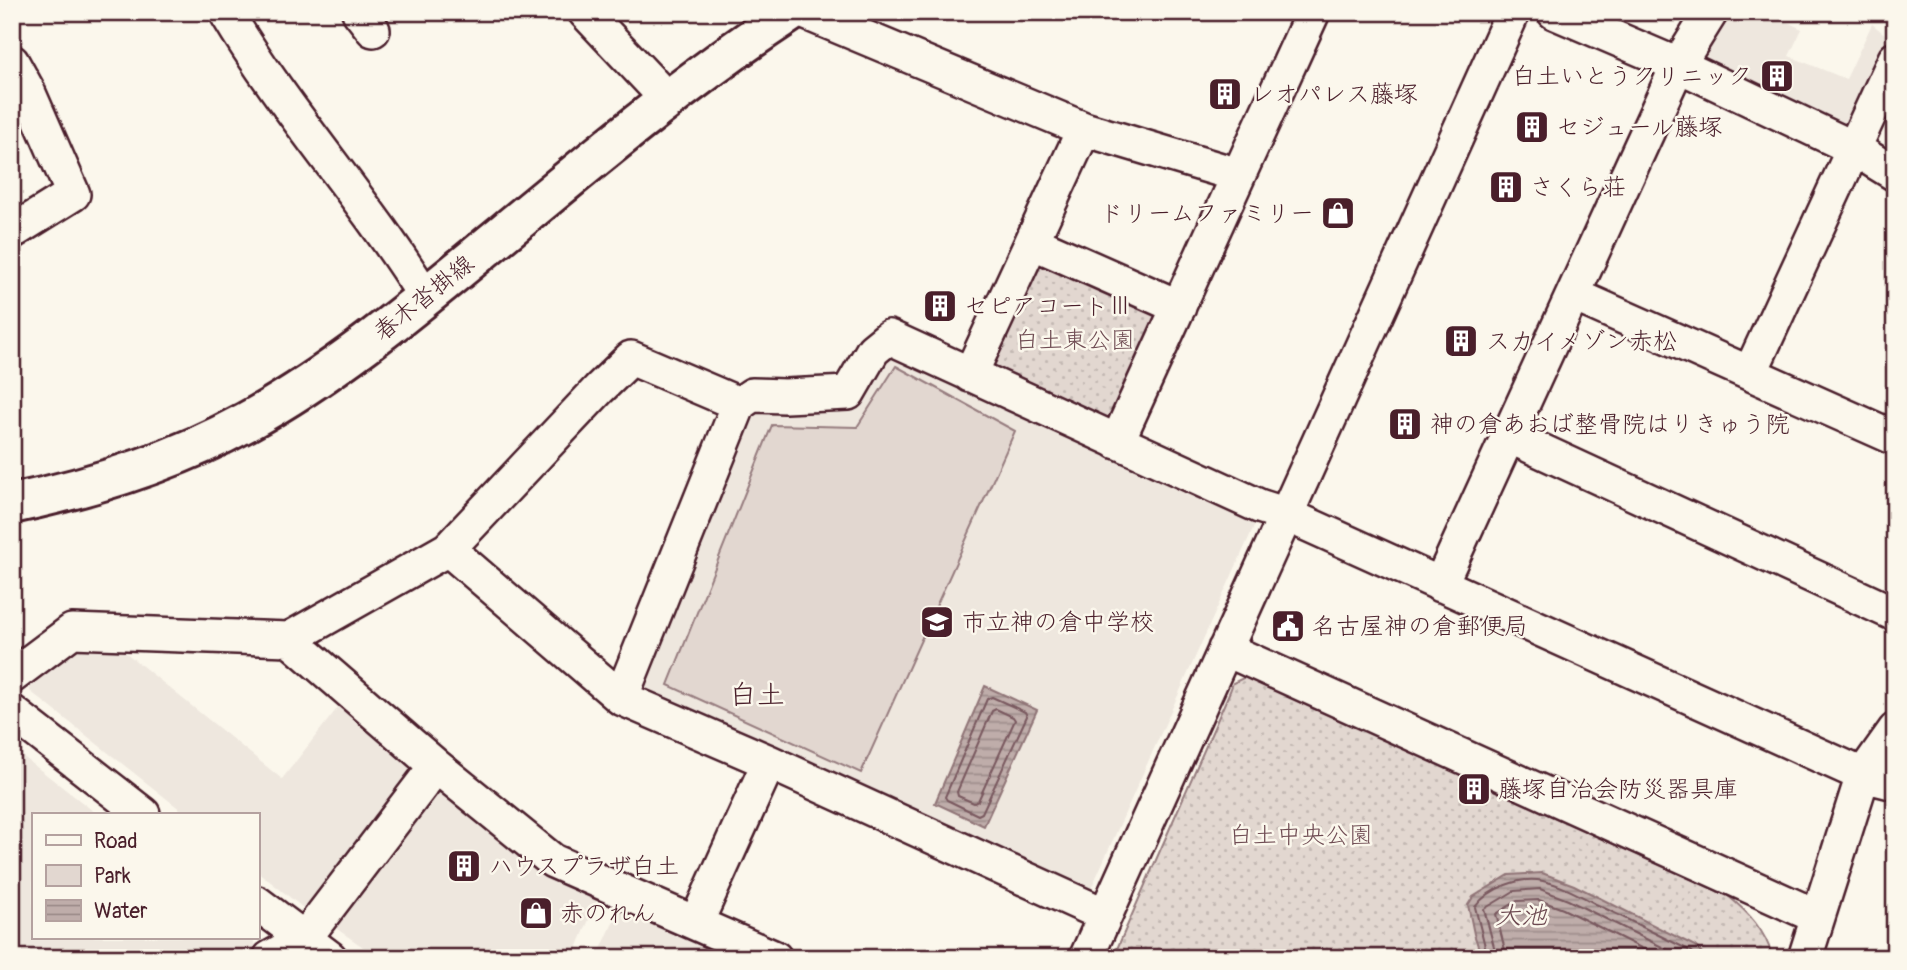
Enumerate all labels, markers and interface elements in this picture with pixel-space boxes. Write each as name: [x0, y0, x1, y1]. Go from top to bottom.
building icon: 白土いとうクリニック: [1758, 57, 1796, 95]
place label: 白土いとうクリニック: [1512, 62, 1752, 91]
building icon: レオパレス藤塚: [1206, 75, 1244, 113]
place label: レオパレス藤塚: [1250, 80, 1418, 109]
building icon: セジュール藤塚: [1513, 108, 1551, 146]
place label: セジュール藤塚: [1556, 113, 1723, 142]
building icon: さくら荘: [1487, 168, 1525, 206]
place label: さくら荘: [1530, 173, 1626, 202]
shop icon: ドリームファミリー: [1319, 194, 1357, 232]
place label: ドリームファミリー: [1099, 199, 1314, 228]
street label: 春木沓掛線: [368, 249, 480, 347]
building icon: セピアコートⅢ: [921, 287, 959, 325]
place label: セピアコートⅢ: [964, 292, 1132, 321]
building icon: スカイメゾン赤松: [1442, 322, 1480, 360]
park label: 白土東公園: [1015, 326, 1135, 355]
place label: スカイメゾン赤松: [1486, 327, 1677, 356]
building icon: 神の倉あおば整骨院はりきゅう院: [1386, 405, 1424, 443]
place label: 神の倉あおば整骨院はりきゅう院: [1430, 410, 1790, 439]
school or university icon: 市立神の倉中学校: [918, 603, 956, 641]
public building icon: 名古屋神の倉郵便局: [1269, 607, 1307, 645]
place label: 市立神の倉中学校: [962, 608, 1154, 637]
place label: 名古屋神の倉郵便局: [1312, 612, 1528, 641]
district label: 白土: [729, 678, 785, 713]
building icon: 藤塚自治会防災器具庫: [1455, 770, 1493, 808]
place label: 藤塚自治会防災器具庫: [1498, 775, 1738, 804]
legend: [32, 813, 259, 939]
park label: 白土中央公園: [1229, 821, 1373, 850]
text: Road: [94, 828, 138, 855]
building icon: ハウスプラザ白土: [445, 847, 483, 885]
place label: ハウスプラザ白土: [489, 852, 680, 881]
text: Park: [94, 863, 131, 890]
shop icon: 赤のれん: [517, 894, 555, 932]
text: Water: [94, 898, 148, 925]
place label: 赤のれん: [560, 899, 656, 928]
water label: 大池: [1495, 900, 1548, 932]

